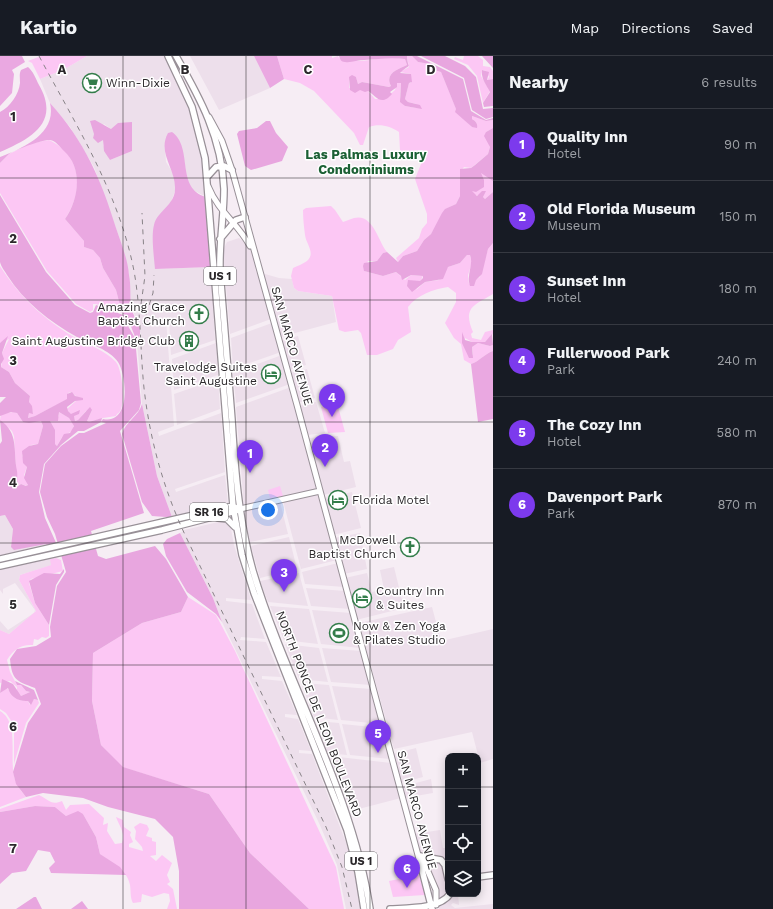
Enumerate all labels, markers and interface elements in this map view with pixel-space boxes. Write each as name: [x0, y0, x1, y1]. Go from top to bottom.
text: Kartio: [20, 16, 77, 39]
text: Map: [571, 20, 599, 36]
text: Directions: [621, 20, 690, 36]
text: Saved: [712, 20, 753, 36]
text: A: [58, 62, 67, 77]
text: B: [181, 62, 190, 77]
text: C: [304, 62, 313, 77]
text: D: [426, 62, 436, 77]
supermarket icon: Winn-Dixie: [81, 72, 103, 94]
text: Nearby: [509, 72, 568, 92]
text: 6 results: [701, 75, 757, 90]
place label: Winn-Dixie: [106, 76, 170, 90]
text: 1: [10, 109, 16, 124]
text: Quality Inn: [547, 128, 628, 146]
text: 1: [519, 137, 525, 152]
text: 90 m: [724, 137, 757, 152]
text: Hotel: [547, 146, 581, 161]
district label: Las Palmas Luxury Condominiums: [305, 147, 427, 177]
text: Old Florida Museum: [547, 200, 696, 218]
text: 2: [518, 209, 526, 224]
text: 150 m: [719, 209, 757, 224]
text: Museum: [547, 218, 601, 233]
text: 2: [9, 231, 17, 246]
road number: US 1: [204, 267, 236, 285]
text: Sunset Inn: [547, 272, 626, 290]
text: 3: [518, 281, 526, 296]
text: 180 m: [719, 281, 757, 296]
street label: SAN MARCO AVENUE: [268, 285, 316, 407]
text: Hotel: [547, 290, 581, 305]
place label: Amazing Grace Baptist Church: [97, 300, 185, 328]
church icon: Amazing Grace Baptist Church: [188, 303, 210, 325]
building icon: Saint Augustine Bridge Club: [178, 330, 200, 352]
place label: Saint Augustine Bridge Club: [12, 334, 175, 348]
text: Fullerwood Park: [547, 344, 670, 362]
text: 3: [9, 353, 17, 368]
text: 4: [518, 353, 526, 368]
text: 240 m: [717, 353, 757, 368]
place label: Travelodge Suites Saint Augustine: [154, 360, 257, 388]
text: Park: [547, 362, 575, 377]
hotel icon: Travelodge Suites Saint Augustine: [260, 363, 282, 385]
pin: 4: [319, 384, 345, 417]
text: The Cozy Inn: [547, 416, 642, 434]
text: 5: [518, 425, 526, 440]
text: 580 m: [717, 425, 757, 440]
pin: 2: [312, 434, 338, 467]
text: Hotel: [547, 434, 581, 449]
pin: 1: [237, 440, 263, 473]
text: 4: [9, 475, 18, 490]
text: Davenport Park: [547, 488, 662, 506]
hotel icon: Florida Motel: [327, 489, 349, 511]
place label: Florida Motel: [352, 493, 430, 507]
text: 6: [518, 497, 526, 512]
text: 870 m: [718, 497, 757, 512]
your location: [258, 500, 278, 520]
road number: SR 16: [190, 503, 228, 521]
text: Park: [547, 506, 575, 521]
place label: McDowell Baptist Church: [308, 533, 396, 561]
church icon: McDowell Baptist Church: [399, 536, 421, 558]
pin: 3: [271, 559, 297, 592]
place label: Country Inn & Suites: [376, 584, 444, 612]
hotel icon: Country Inn & Suites: [351, 587, 373, 609]
text: 5: [9, 597, 17, 612]
street label: NORTH PONCE DE LEON BOULEVARD: [273, 609, 365, 819]
place label: Now & Zen Yoga & Pilates Studio: [353, 619, 446, 647]
sports icon: Now & Zen Yoga & Pilates Studio: [328, 622, 350, 644]
text: 6: [9, 719, 17, 734]
pin: 5: [365, 720, 391, 753]
street label: SAN MARCO AVENUE: [394, 749, 440, 871]
map controls: [445, 753, 481, 897]
button: +: [445, 753, 481, 789]
button: −: [445, 789, 481, 825]
button: locate: [445, 825, 481, 861]
text: 7: [9, 841, 17, 856]
road number: US 1: [345, 852, 377, 870]
pin: 6: [394, 855, 420, 888]
button: layers: [445, 861, 481, 897]

